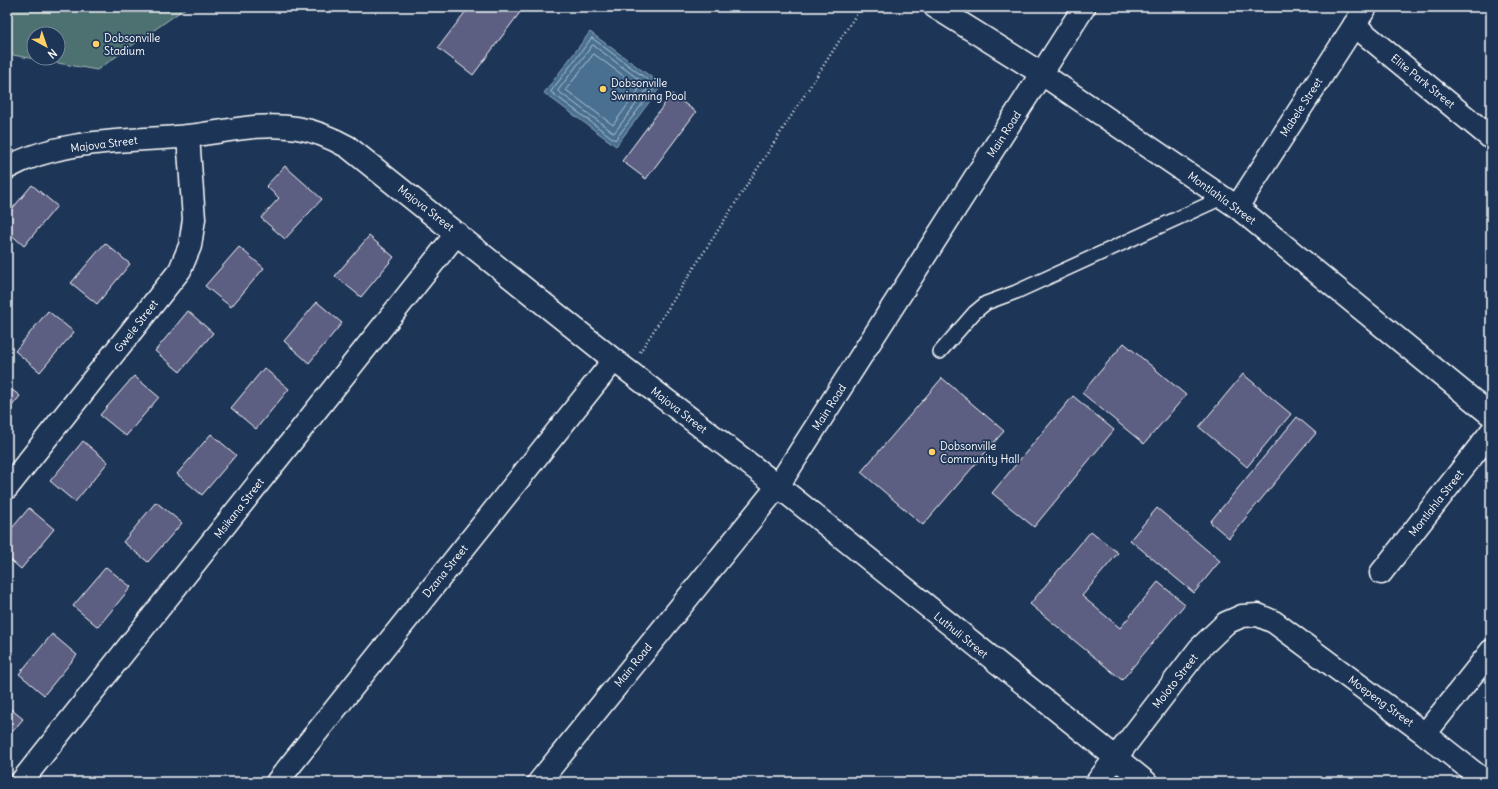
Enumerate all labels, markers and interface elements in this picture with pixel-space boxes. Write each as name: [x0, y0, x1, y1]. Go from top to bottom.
north arrow: [26, 26, 66, 66]
place label: Dobsonville Stadium: [104, 31, 160, 58]
marker: Dobsonville Stadium: [91, 39, 101, 49]
text: N: [45, 46, 60, 61]
street label: Elite Park Street: [1388, 51, 1458, 111]
street label: Mabele Street: [1277, 75, 1325, 139]
place label: Dobsonville Swimming Pool: [611, 76, 686, 103]
marker: Dobsonville Swimming Pool: [598, 84, 608, 94]
street label: Main Road: [984, 108, 1024, 160]
street label: Majova Street: [70, 133, 139, 155]
street label: Montlahla Street: [1185, 169, 1259, 228]
street label: Majova Street: [395, 182, 457, 234]
street label: Gwele Street: [111, 297, 161, 355]
street label: Main Road: [809, 381, 849, 433]
street label: Majova Street: [648, 384, 710, 436]
place label: Dobsonville Community Hall: [940, 439, 1020, 466]
marker: Dobsonville Community Hall: [927, 447, 937, 457]
street label: Montlahla Street: [1406, 467, 1467, 539]
street label: Msikana Street: [211, 475, 267, 541]
street label: Dzana Street: [419, 542, 471, 600]
street label: Luthuli Street: [931, 609, 991, 661]
street label: Main Road: [611, 640, 655, 690]
street label: Moloto Street: [1149, 651, 1201, 711]
street label: Moepeng Street: [1345, 673, 1417, 730]

